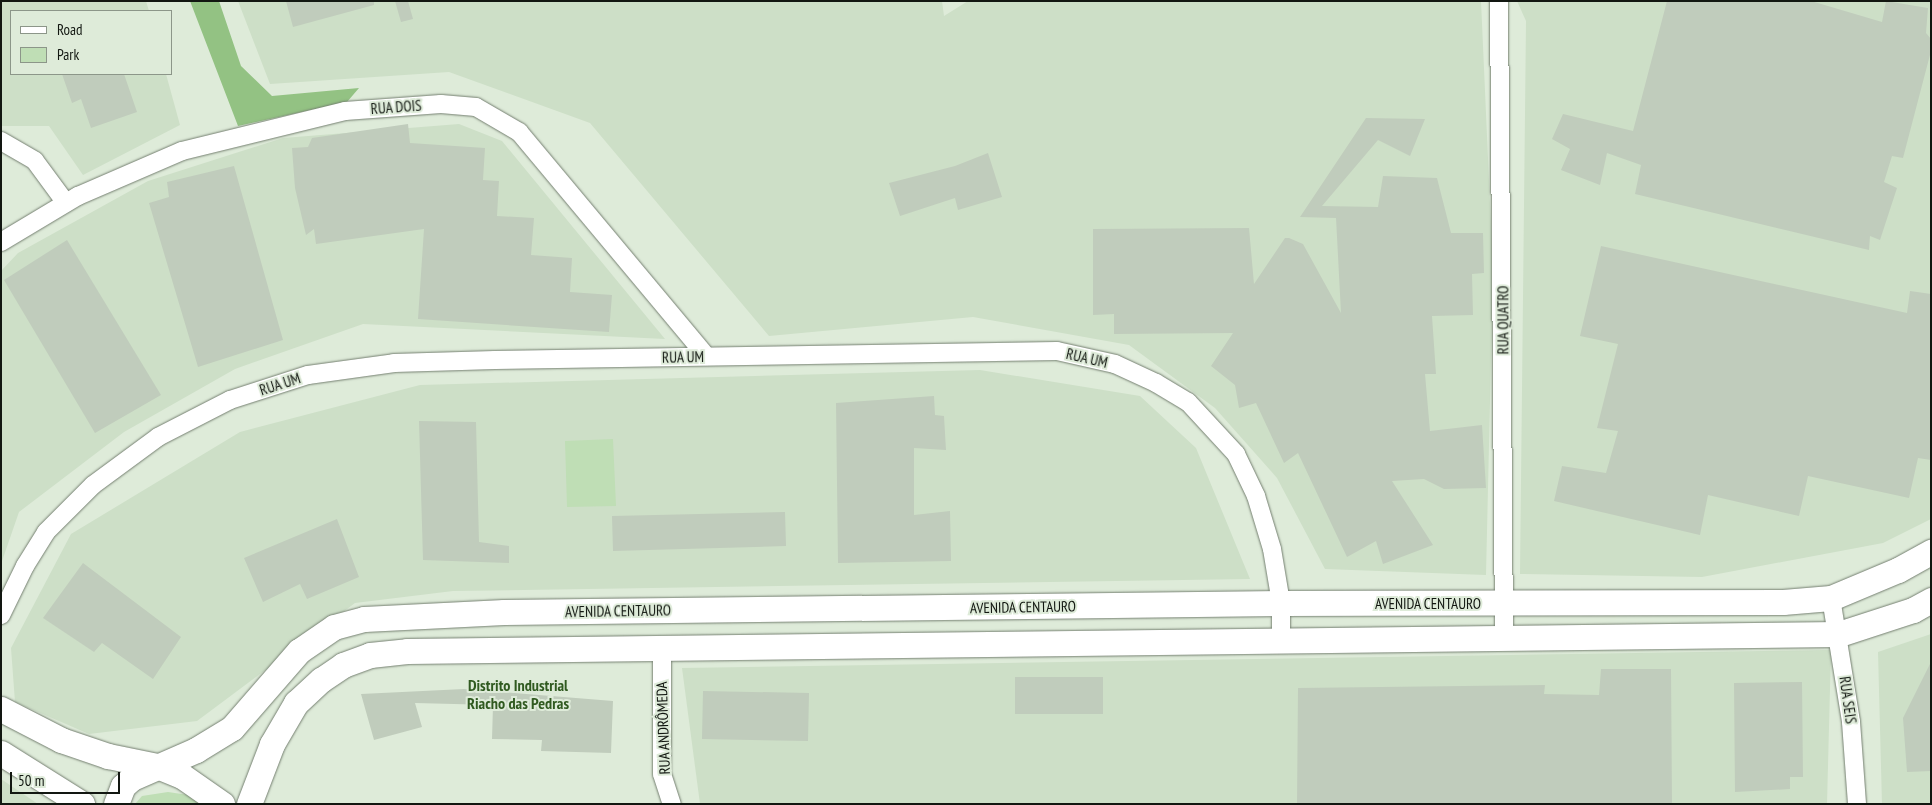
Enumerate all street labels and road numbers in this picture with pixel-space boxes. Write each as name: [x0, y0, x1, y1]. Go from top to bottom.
street label: RUA DOIS: [370, 96, 422, 118]
street label: RUA QUATRO: [1494, 285, 1512, 355]
street label: RUA UM: [1064, 344, 1110, 372]
street label: RUA UM: [662, 348, 704, 366]
street label: RUA UM: [257, 369, 303, 399]
street label: AVENIDA CENTAURO: [1375, 595, 1481, 613]
street label: AVENIDA CENTAURO: [970, 597, 1076, 617]
street label: AVENIDA CENTAURO: [565, 601, 671, 621]
street label: RUA SEIS: [1836, 675, 1860, 725]
street label: RUA ANDRÔMEDA: [652, 681, 674, 775]

